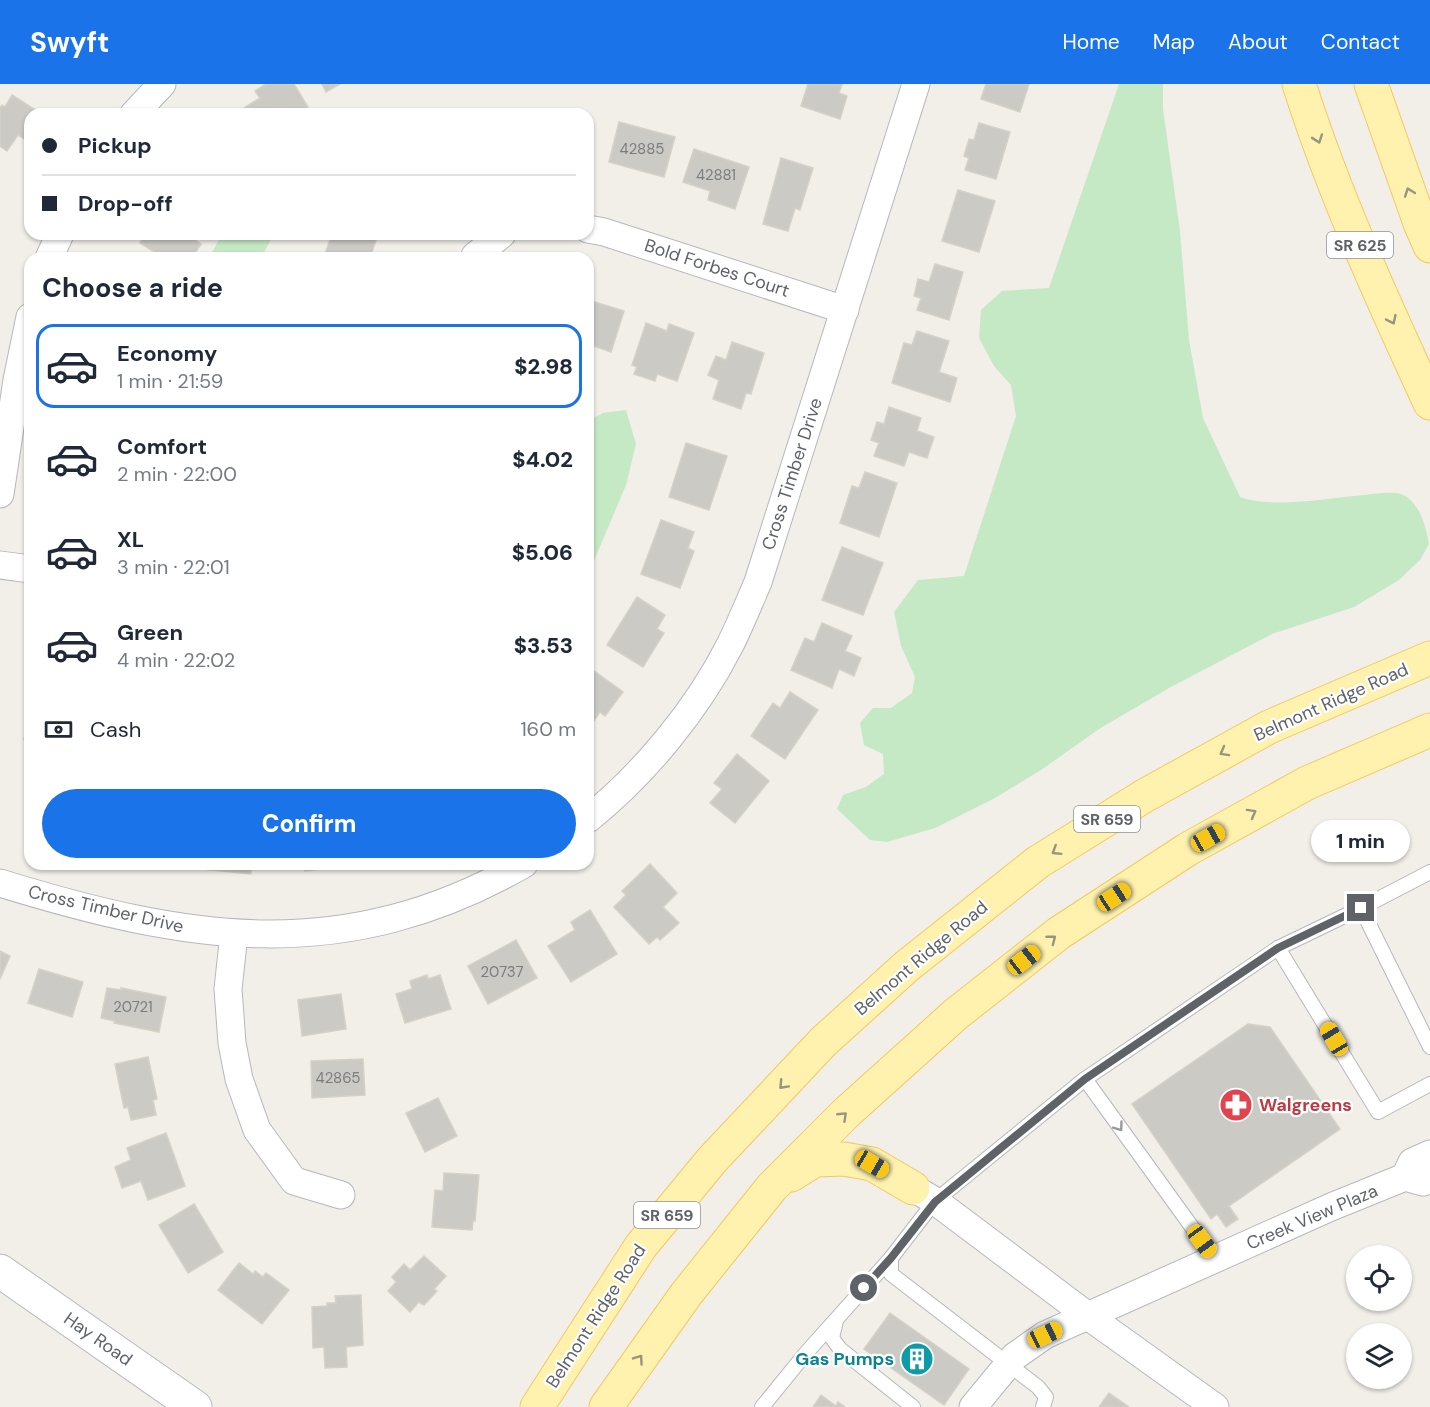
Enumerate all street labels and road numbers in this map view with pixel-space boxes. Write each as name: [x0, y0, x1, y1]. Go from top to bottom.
road number: SR 625: [1327, 232, 1393, 258]
street label: Bold Forbes Court: [641, 233, 793, 303]
street label: Cross Timber Drive: [756, 395, 828, 553]
street label: Belmont Ridge Road: [1250, 657, 1412, 747]
road number: SR 659: [1074, 806, 1140, 832]
street label: Cross Timber Drive: [26, 879, 186, 939]
street label: Belmont Ridge Road: [849, 895, 993, 1021]
street label: Creek View Plaza: [1243, 1178, 1381, 1256]
road number: SR 659: [634, 1202, 700, 1228]
street label: Belmont Ridge Road: [540, 1239, 652, 1393]
street label: Hay Road: [59, 1307, 137, 1371]

